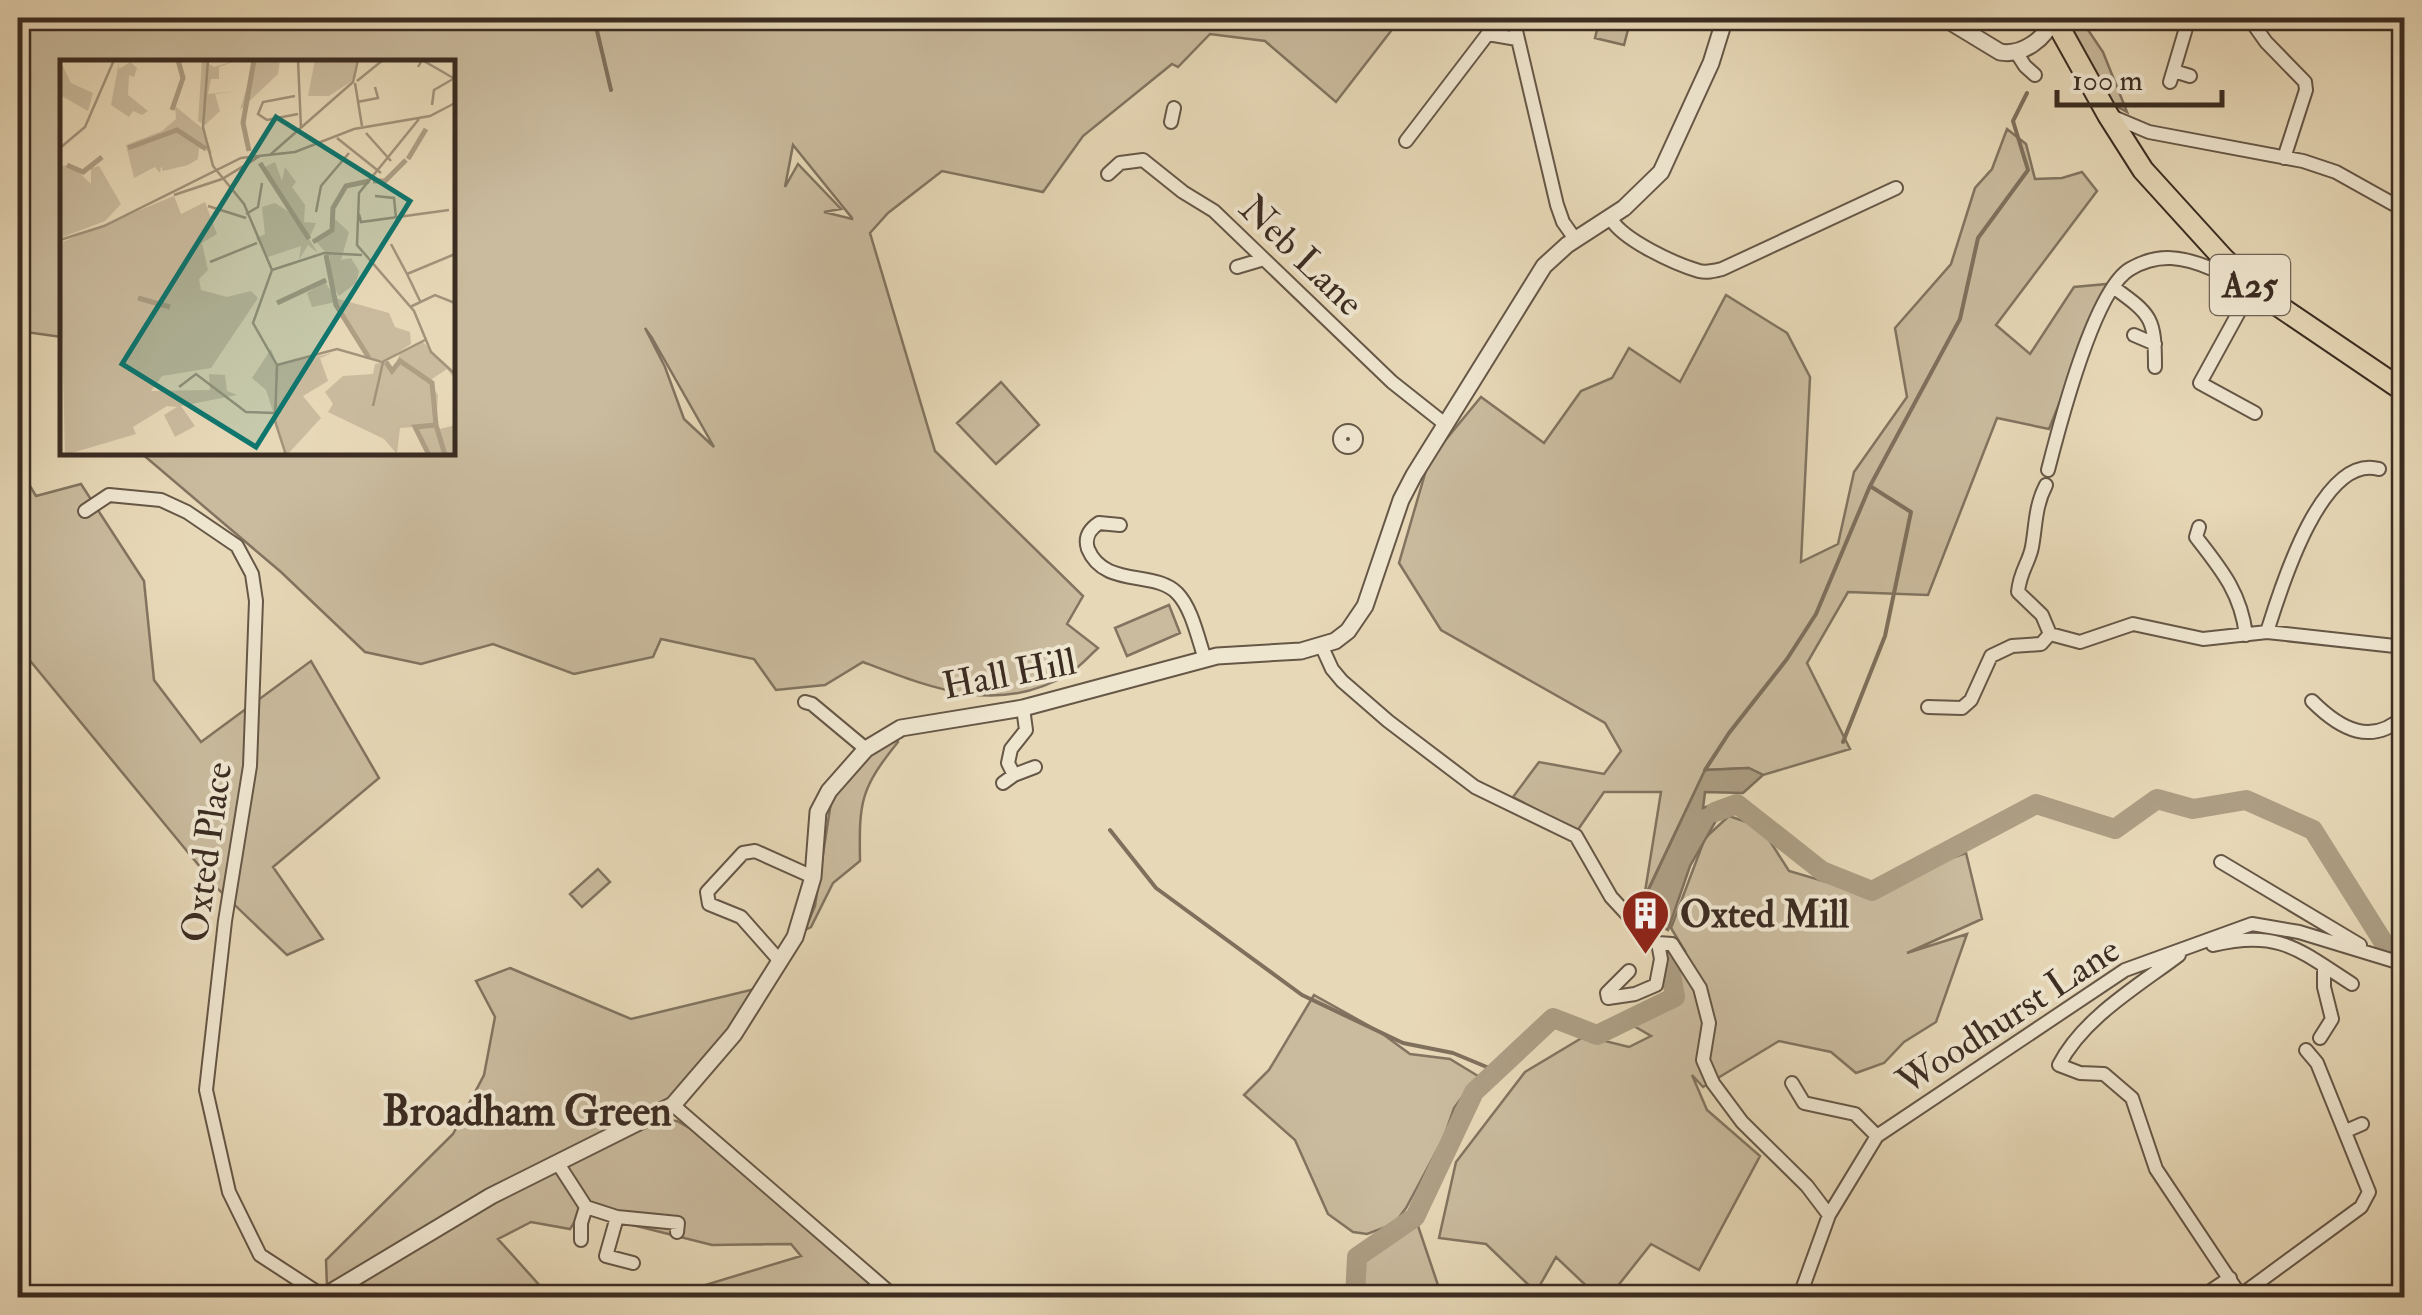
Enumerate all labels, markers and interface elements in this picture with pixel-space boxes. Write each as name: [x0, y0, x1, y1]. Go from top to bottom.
scale bar: [2057, 45, 2222, 107]
inset map: [60, 60, 455, 455]
text: 100 m: [2072, 62, 2143, 99]
street label: Neb Lane: [1229, 185, 1374, 327]
road number: A25: [2210, 255, 2290, 315]
street label: Hall Hill: [938, 637, 1080, 710]
street label: Oxted Place: [171, 759, 243, 945]
building icon: Oxted Mill: [1619, 888, 1671, 956]
place label: Oxted Mill: [1680, 891, 1849, 939]
street label: Woodhurst Lane: [1887, 926, 2129, 1106]
district label: Broadham Green: [382, 1086, 672, 1138]

